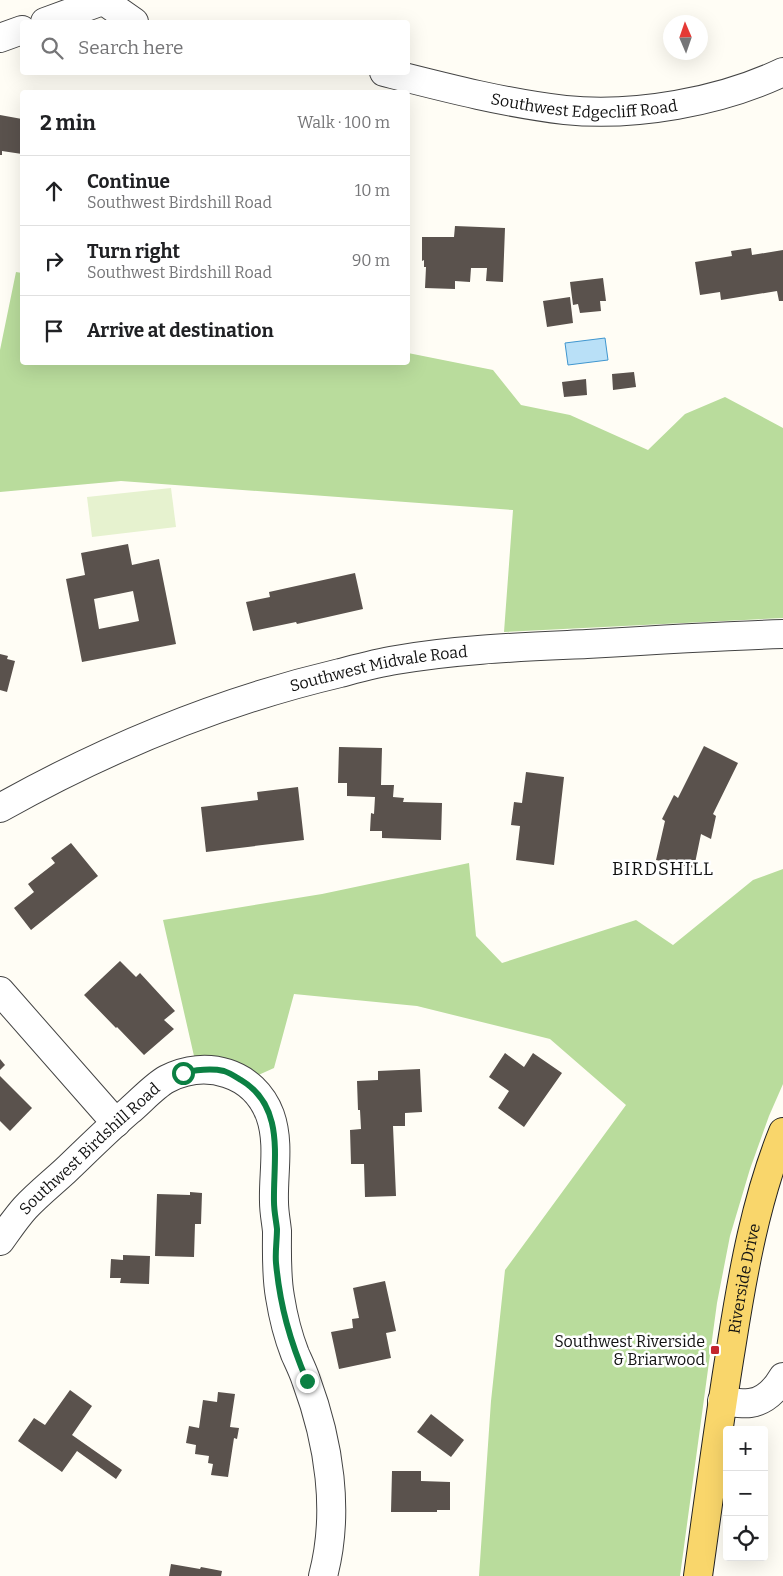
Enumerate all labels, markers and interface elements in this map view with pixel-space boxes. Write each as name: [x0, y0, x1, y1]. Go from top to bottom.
north arrow: [663, 15, 708, 60]
search box: [20, 20, 410, 75]
icon: search: [38, 34, 66, 62]
text: Search here: [78, 36, 183, 59]
street label: Southwest Edgecliff Road: [489, 89, 679, 122]
text: 2 min: [40, 110, 96, 136]
text: Walk · 100 m: [297, 113, 390, 132]
text: Continue: [87, 170, 170, 193]
icon: ahead: [40, 177, 68, 205]
text: 10 m: [355, 181, 390, 200]
text: Southwest Birdshill Road: [87, 193, 272, 212]
text: Turn right: [87, 240, 180, 263]
icon: right: [40, 247, 68, 275]
text: 90 m: [352, 251, 390, 270]
text: Southwest Birdshill Road: [87, 263, 272, 282]
icon: arrive: [40, 317, 68, 345]
text: Arrive at destination: [87, 319, 274, 342]
street label: Southwest Midvale Road: [288, 642, 469, 696]
district label: BIRDSHILL: [612, 858, 714, 880]
route start: [172, 1062, 195, 1085]
street label: Southwest Birdshill Road: [15, 1078, 164, 1218]
street label: Riverside Drive: [724, 1222, 764, 1335]
place label: Southwest Riverside & Briarwood: [554, 1332, 706, 1369]
marker: Southwest Riverside & Briarwood: [709, 1344, 721, 1356]
route end: [296, 1370, 319, 1393]
map controls: [723, 1426, 768, 1561]
button: +: [723, 1426, 768, 1471]
button: −: [723, 1471, 768, 1516]
button: locate: [723, 1516, 768, 1561]

